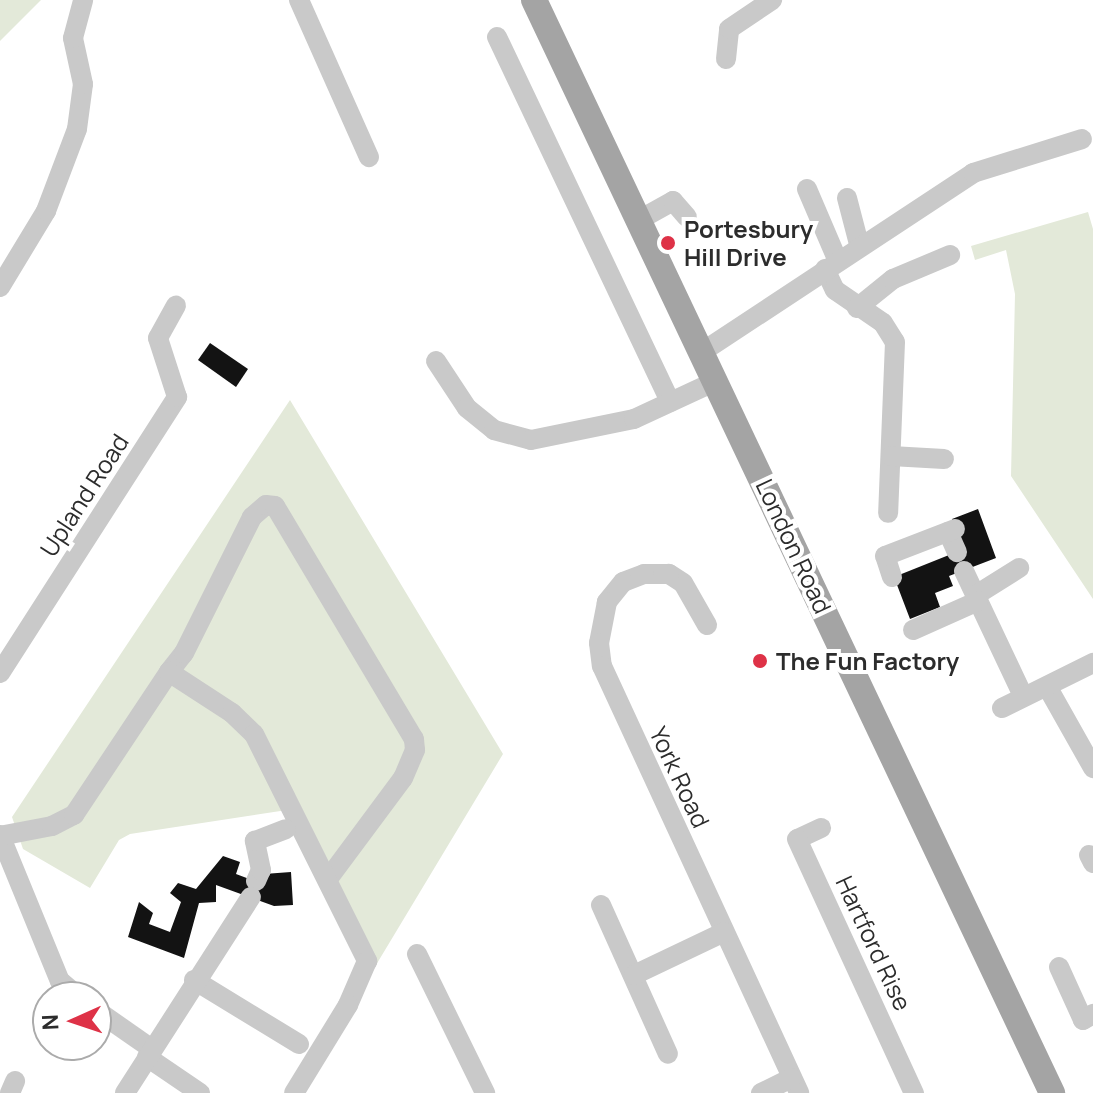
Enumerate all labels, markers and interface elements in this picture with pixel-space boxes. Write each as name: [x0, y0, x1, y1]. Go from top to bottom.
place label: Portesbury Hill Drive: [684, 215, 813, 271]
marker: Portesbury Hill Drive: [659, 234, 677, 252]
street label: Upland Road: [34, 428, 134, 562]
street label: London Road: [750, 474, 838, 618]
place label: The Fun Factory: [776, 647, 959, 675]
marker: The Fun Factory: [751, 652, 769, 670]
street label: York Road: [644, 722, 716, 832]
street label: Hartford Rise: [830, 871, 918, 1015]
north arrow: [32, 981, 112, 1061]
text: N: [35, 1013, 65, 1031]

